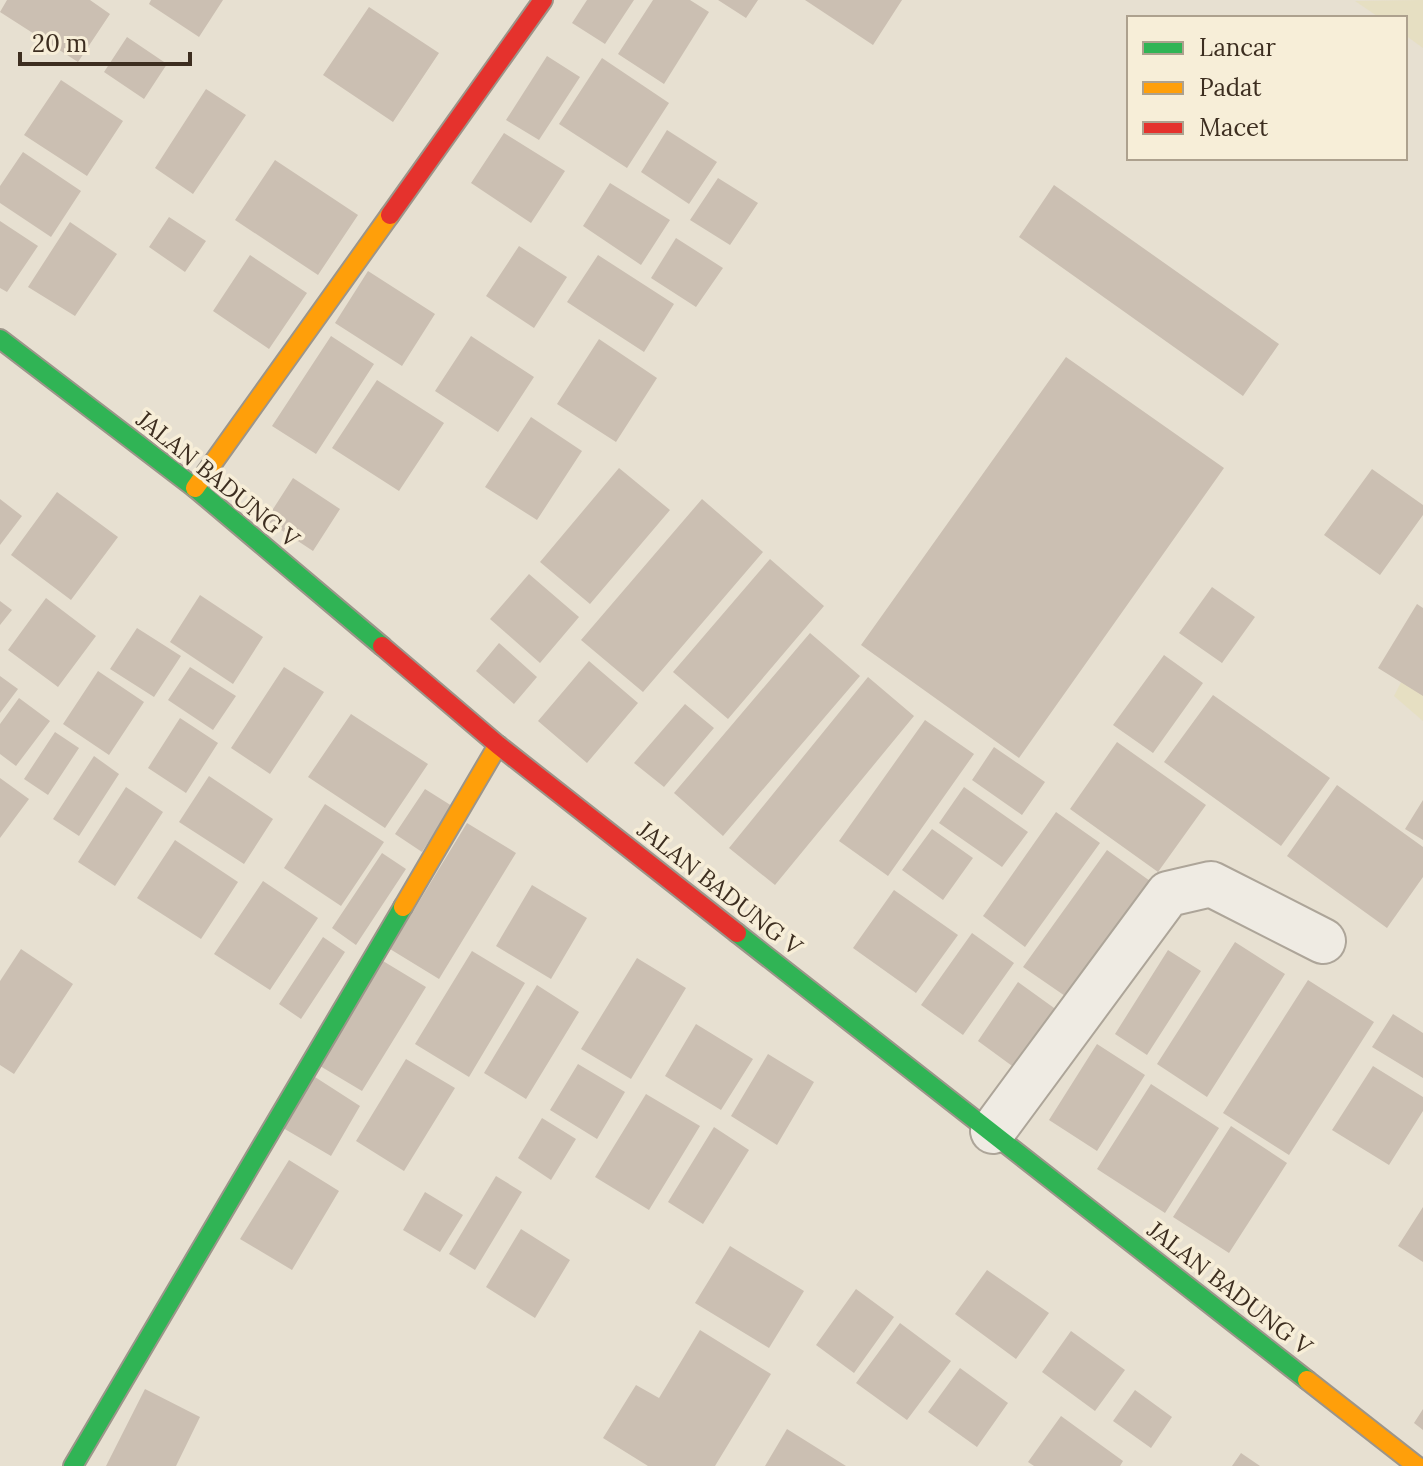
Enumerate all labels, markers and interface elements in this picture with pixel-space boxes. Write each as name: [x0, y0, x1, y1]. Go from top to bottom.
scale bar: [20, 16, 190, 66]
legend: [1127, 16, 1407, 160]
text: 20 m: [32, 28, 88, 59]
text: Lancar: [1199, 32, 1276, 63]
text: Padat: [1199, 72, 1262, 103]
text: Macet: [1199, 112, 1269, 143]
street label: JALAN BADUNG V: [130, 403, 307, 555]
street label: JALAN BADUNG V: [631, 813, 810, 963]
street label: JALAN BADUNG V: [1141, 1213, 1320, 1363]

